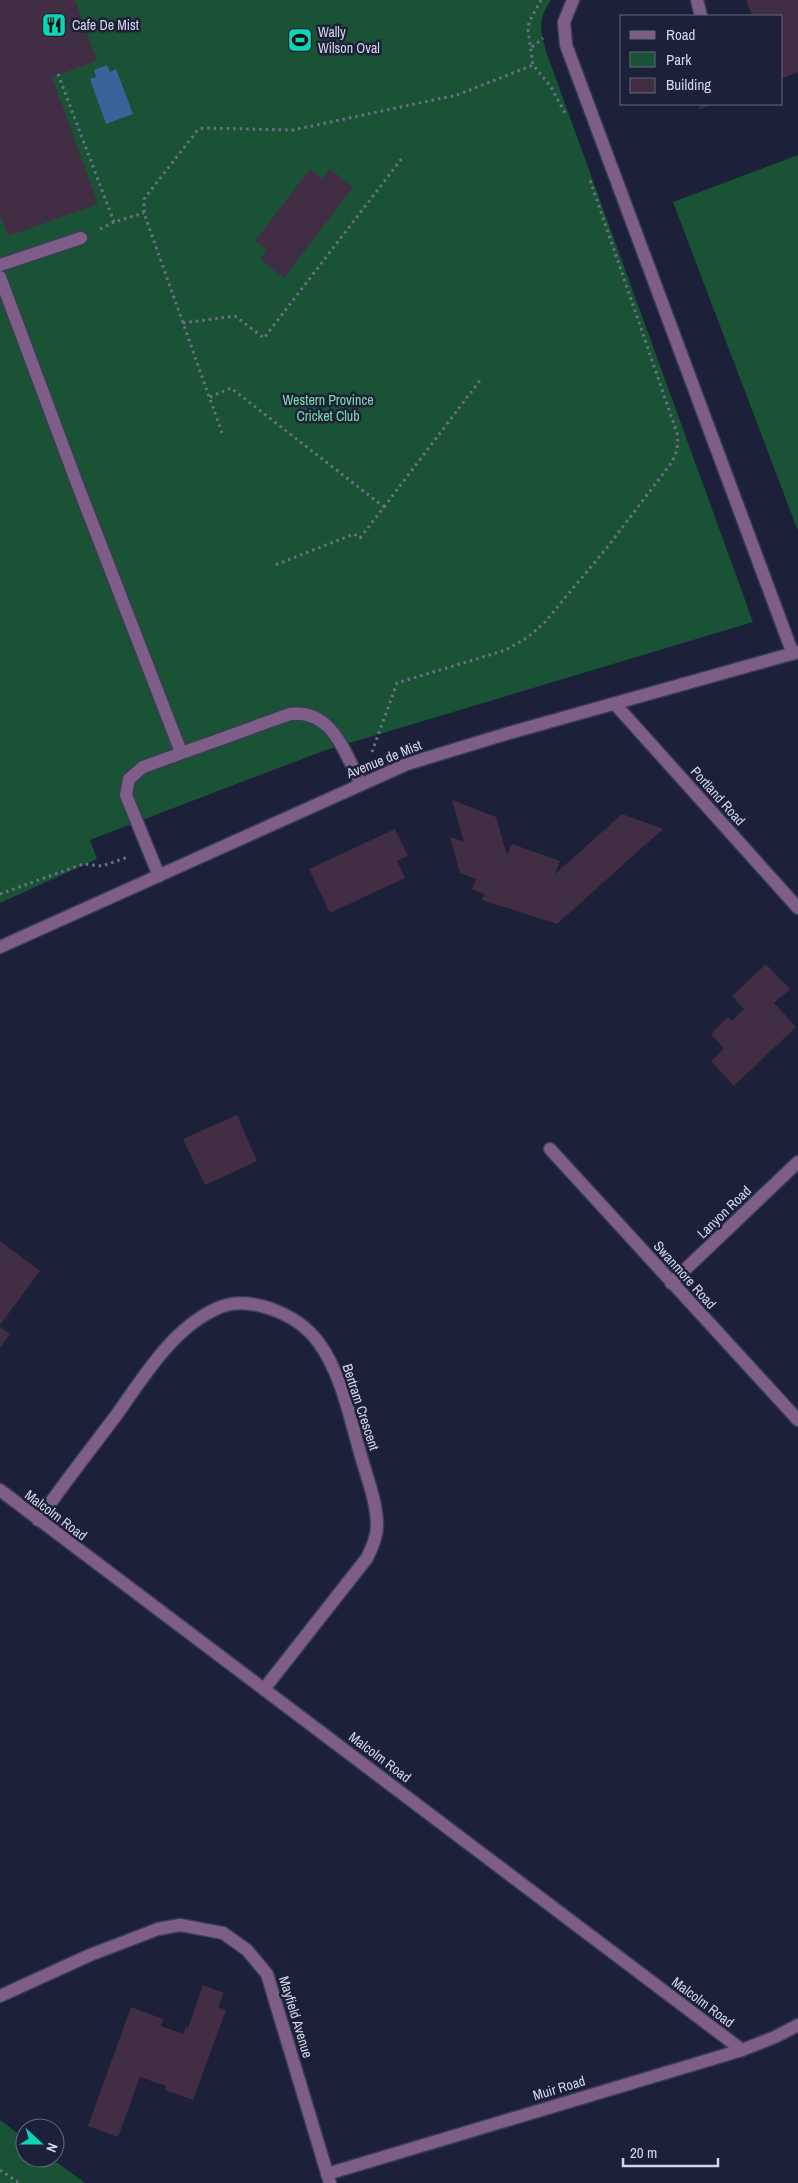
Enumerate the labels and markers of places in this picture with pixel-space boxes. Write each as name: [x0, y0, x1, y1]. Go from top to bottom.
restaurant icon: Cafe De Mist: [41, 12, 67, 38]
place label: Cafe De Mist: [72, 16, 139, 34]
place label: Wally Wilson Oval: [318, 23, 380, 57]
sports icon: Wally Wilson Oval: [287, 27, 313, 53]

